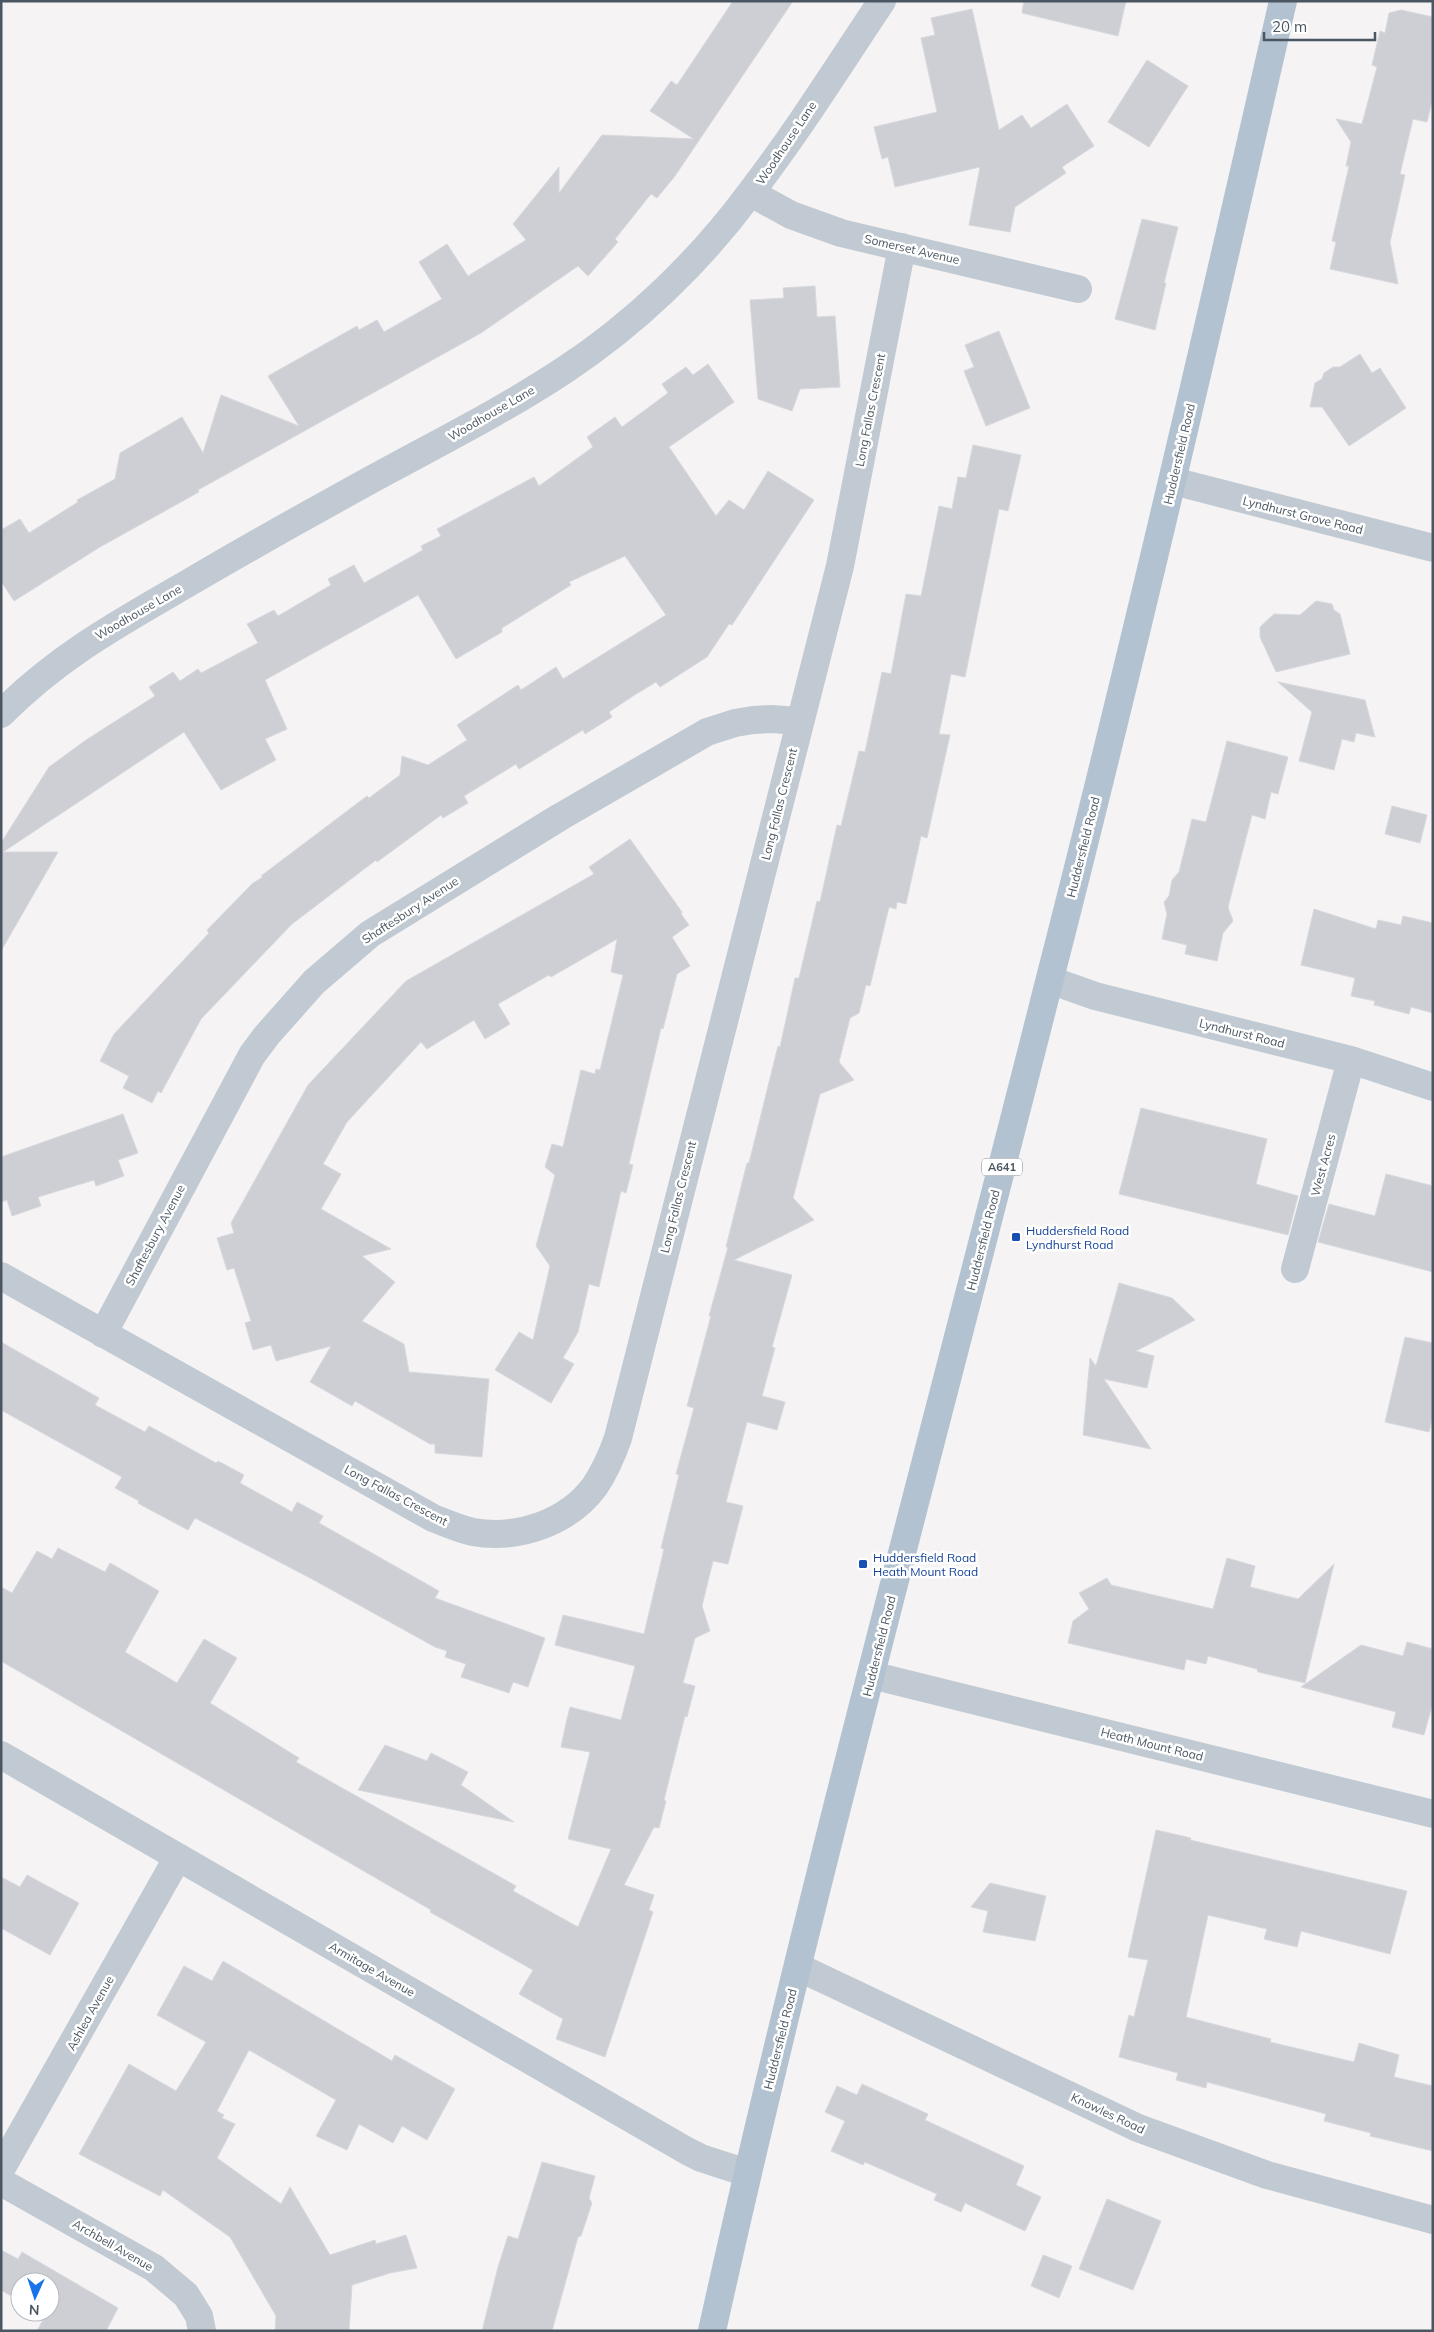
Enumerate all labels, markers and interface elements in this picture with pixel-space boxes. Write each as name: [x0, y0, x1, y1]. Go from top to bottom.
scale bar: [1264, 10, 1375, 42]
text: 20 m: [1272, 17, 1307, 36]
street label: Woodhouse Lane: [753, 98, 819, 188]
street label: Somerset Avenue: [863, 231, 961, 267]
street label: Long Fallas Crescent: [852, 352, 888, 468]
street label: Woodhouse Lane: [445, 382, 537, 444]
street label: Huddersfield Road: [1160, 402, 1198, 506]
street label: Lyndhurst Grove Road: [1241, 493, 1365, 537]
street label: Woodhouse Lane: [92, 581, 184, 643]
street label: Long Fallas Crescent: [758, 746, 800, 862]
street label: Huddersfield Road: [1063, 795, 1103, 899]
street label: Shaftesbury Avenue: [359, 873, 461, 947]
street label: Lyndhurst Road: [1198, 1015, 1286, 1051]
street label: West Acres: [1307, 1132, 1339, 1198]
street label: Long Fallas Crescent: [657, 1139, 699, 1255]
road number: A641: [982, 1158, 1022, 1176]
street label: Shaftesbury Avenue: [122, 1182, 188, 1288]
street label: Huddersfield Road: [963, 1188, 1003, 1292]
place label: Huddersfield Road Lyndhurst Road: [1026, 1223, 1129, 1252]
marker: Huddersfield Road Lyndhurst Road: [1010, 1231, 1022, 1243]
street label: Long Fallas Crescent: [342, 1461, 450, 1529]
place label: Huddersfield Road Heath Mount Road: [873, 1550, 978, 1579]
marker: Huddersfield Road Heath Mount Road: [857, 1558, 869, 1570]
street label: Huddersfield Road: [859, 1594, 899, 1698]
street label: Heath Mount Road: [1099, 1724, 1205, 1764]
street label: Armitage Avenue: [326, 1938, 418, 2000]
street label: Ashlea Avenue: [63, 1973, 117, 2053]
street label: Huddersfield Road: [760, 1987, 800, 2091]
street label: Knowles Road: [1069, 2089, 1147, 2137]
street label: Archbell Avenue: [70, 2216, 156, 2274]
north arrow: [10, 2272, 60, 2322]
text: N: [29, 2301, 40, 2319]

